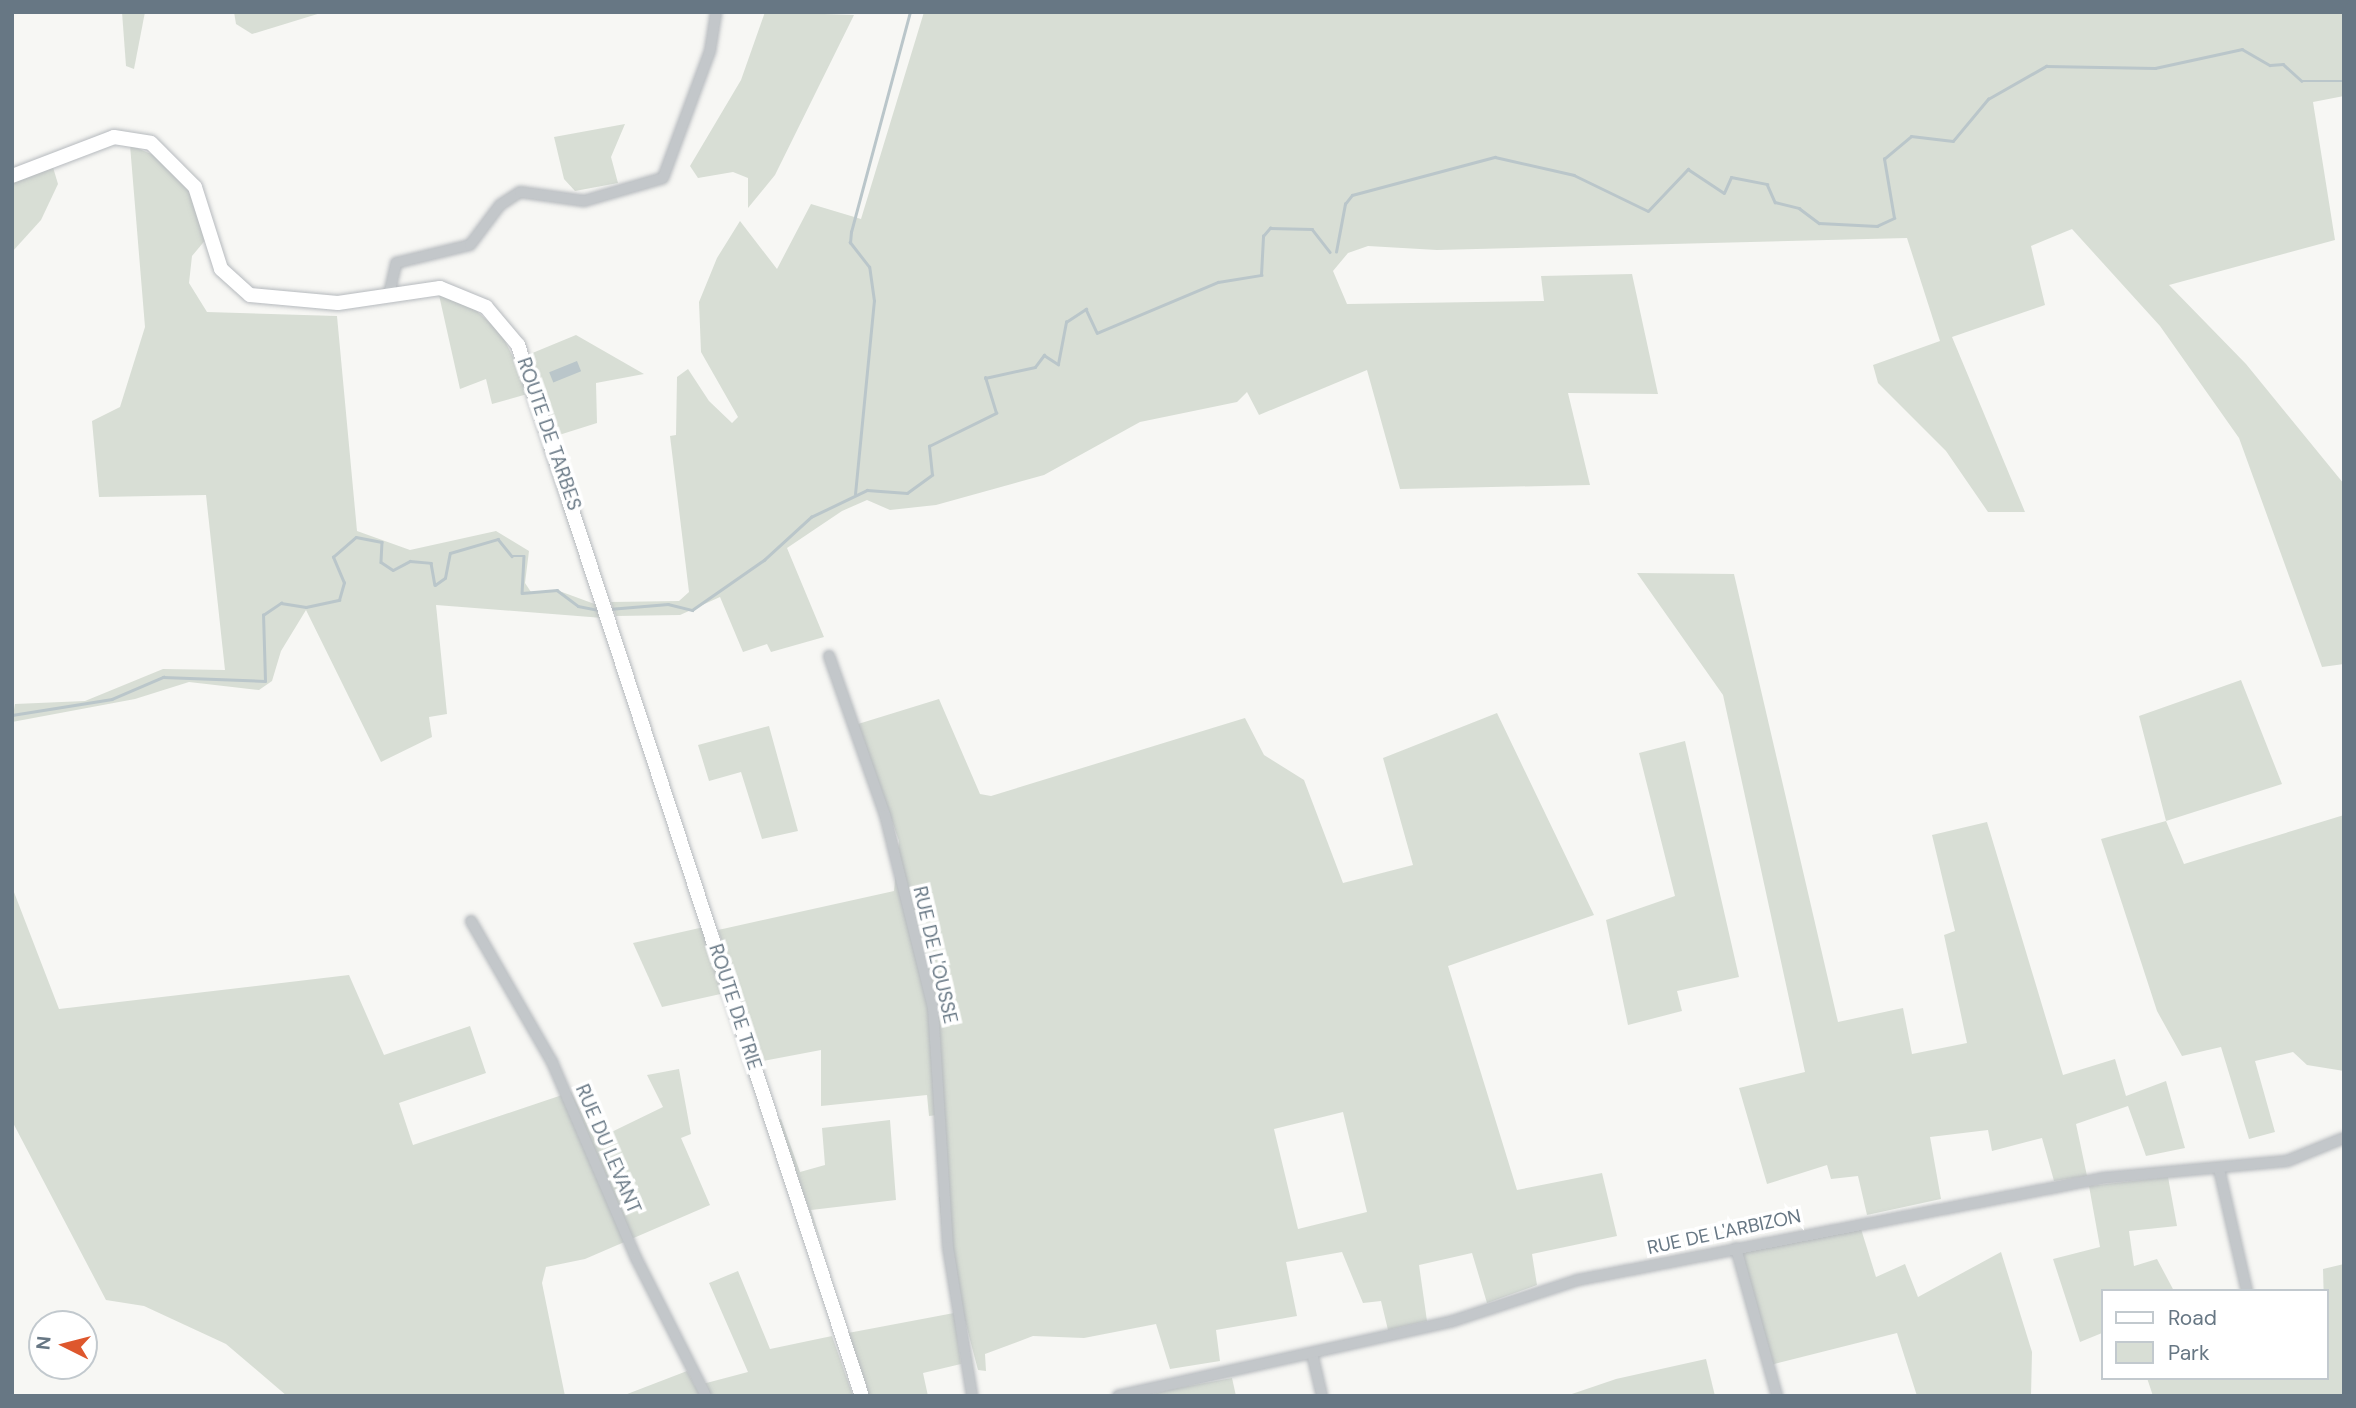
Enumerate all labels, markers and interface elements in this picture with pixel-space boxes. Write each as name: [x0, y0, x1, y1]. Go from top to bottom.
street label: ROUTE DE TARBES: [512, 355, 586, 513]
street label: RUE DE L'OUSSE: [908, 884, 962, 1026]
street label: ROUTE DE TRIE: [704, 941, 766, 1073]
street label: RUE DU LEVANT: [571, 1081, 645, 1217]
street label: RUE DE L'ARBIZON: [1645, 1205, 1803, 1259]
legend: [2100, 1289, 2328, 1380]
text: Road: [2168, 1304, 2217, 1332]
north arrow: [28, 1310, 98, 1380]
text: N: [30, 1335, 57, 1351]
text: Park: [2168, 1339, 2209, 1367]

